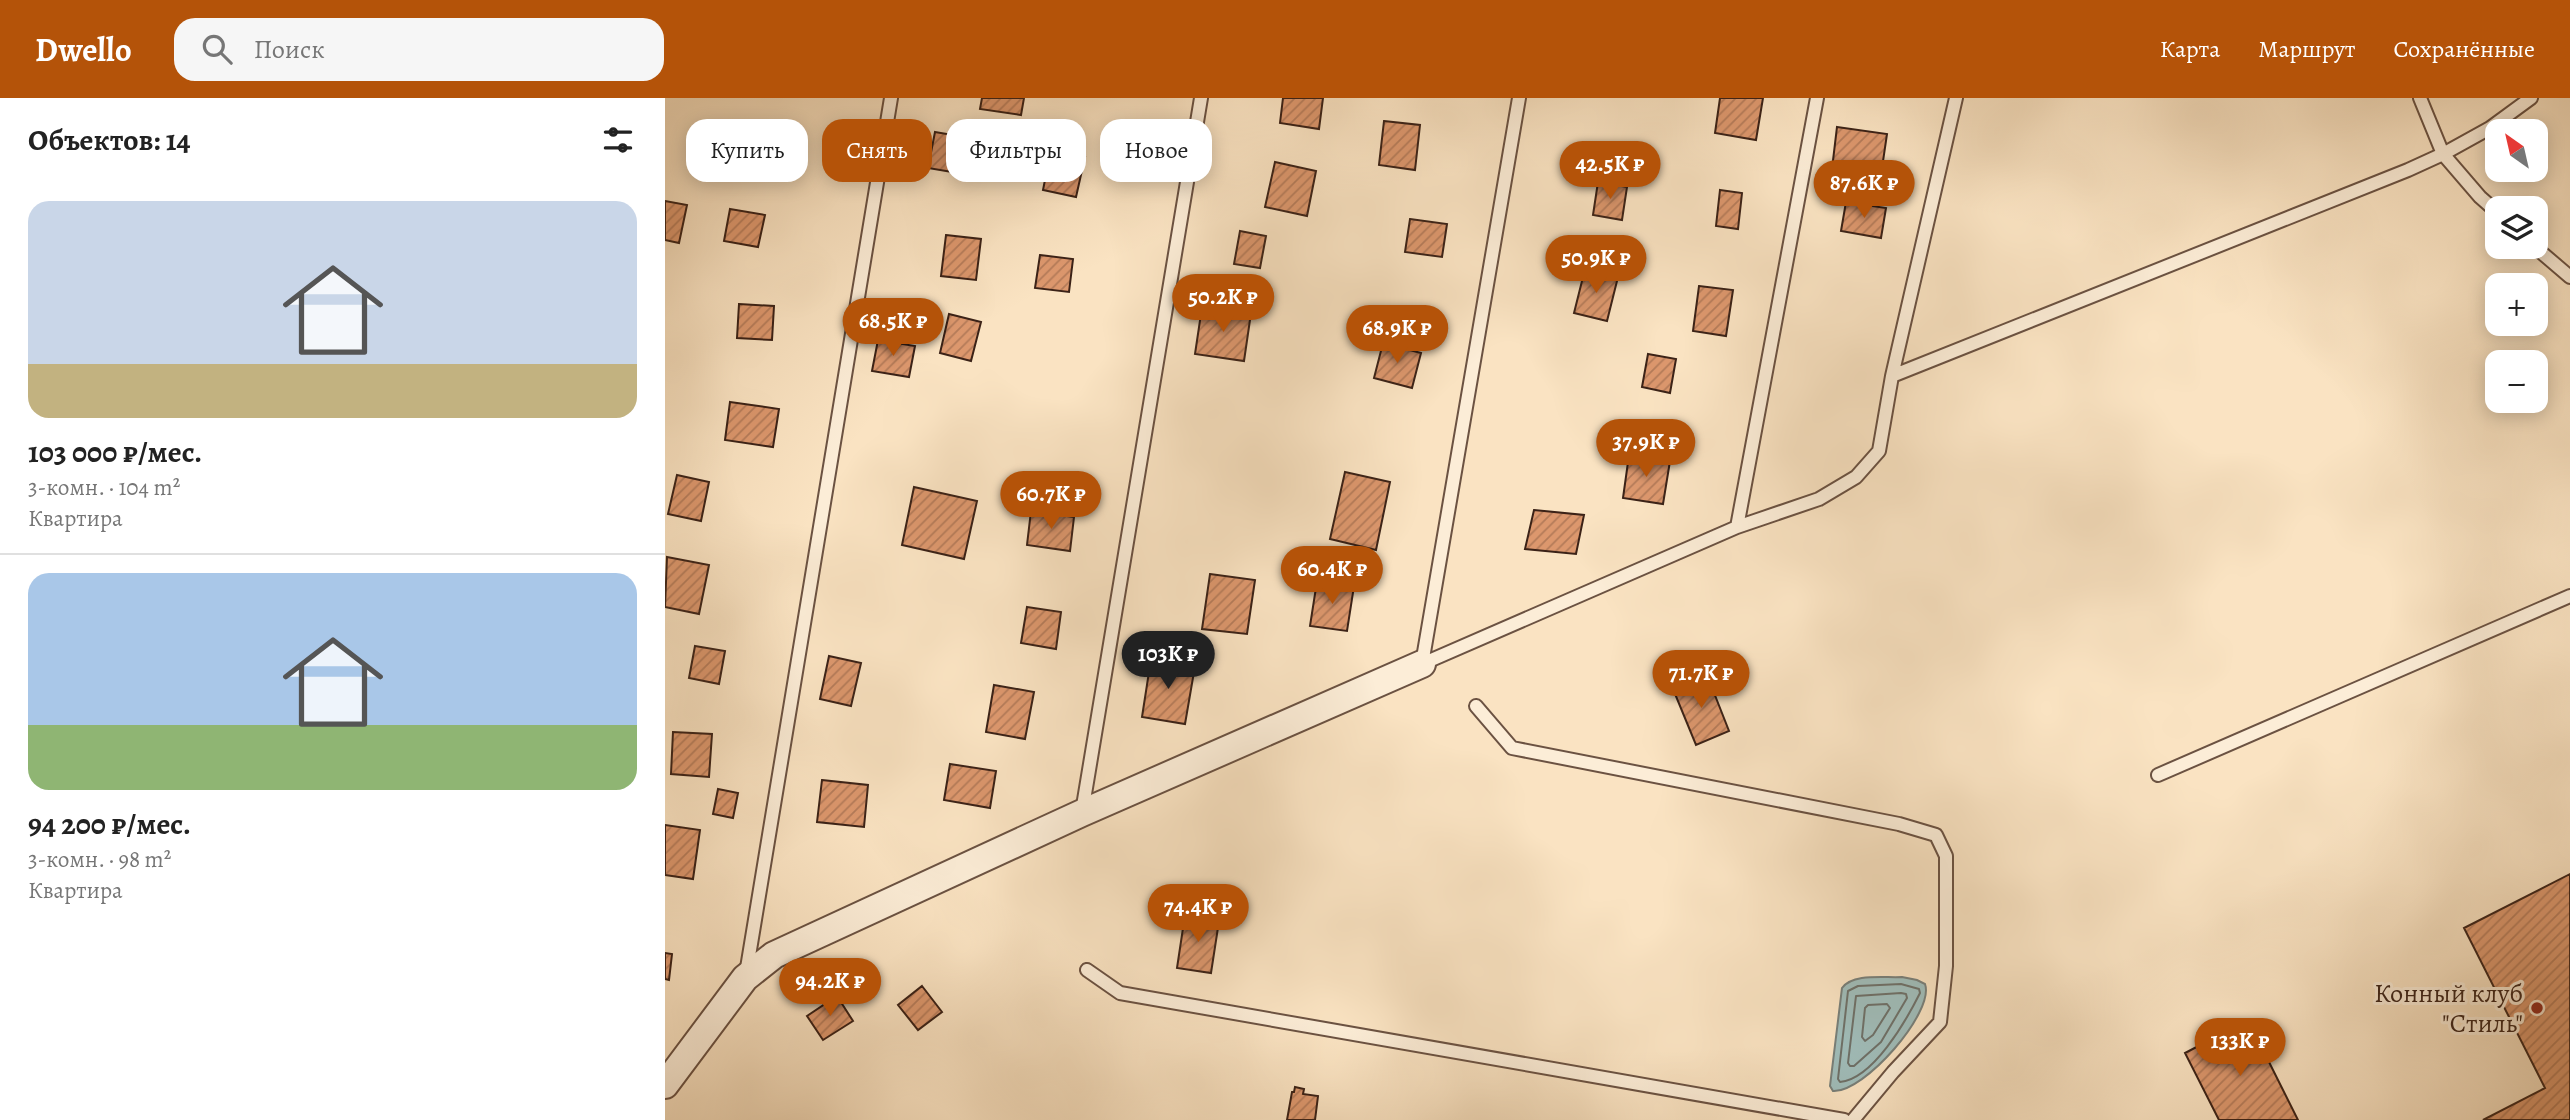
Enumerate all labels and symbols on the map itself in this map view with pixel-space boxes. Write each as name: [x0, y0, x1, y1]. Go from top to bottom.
north arrow: [2485, 119, 2548, 182]
pin: 42.5K ₽: [1545, 141, 1675, 201]
pin: 87.6K ₽: [1799, 160, 1929, 220]
pin: 50.9K ₽: [1531, 236, 1661, 295]
pin: 50.2K ₽: [1158, 274, 1288, 334]
pin: 68.5K ₽: [828, 299, 958, 358]
pin: 68.9K ₽: [1332, 306, 1462, 365]
pin: 37.9K ₽: [1581, 420, 1711, 479]
pin: 60.7K ₽: [986, 472, 1116, 531]
pin: 60.4K ₽: [1267, 546, 1397, 606]
pin: 103K ₽: [1111, 632, 1225, 691]
pin: 71.7K ₽: [1636, 650, 1766, 710]
pin: 74.4K ₽: [1133, 884, 1263, 944]
pin: 94.2K ₽: [765, 958, 895, 1018]
place label: Конный клуб "Стиль": [2374, 976, 2523, 1041]
marker: Конный клуб "Стиль": [2529, 1000, 2545, 1016]
pin: 133K ₽: [2183, 1018, 2297, 1078]

